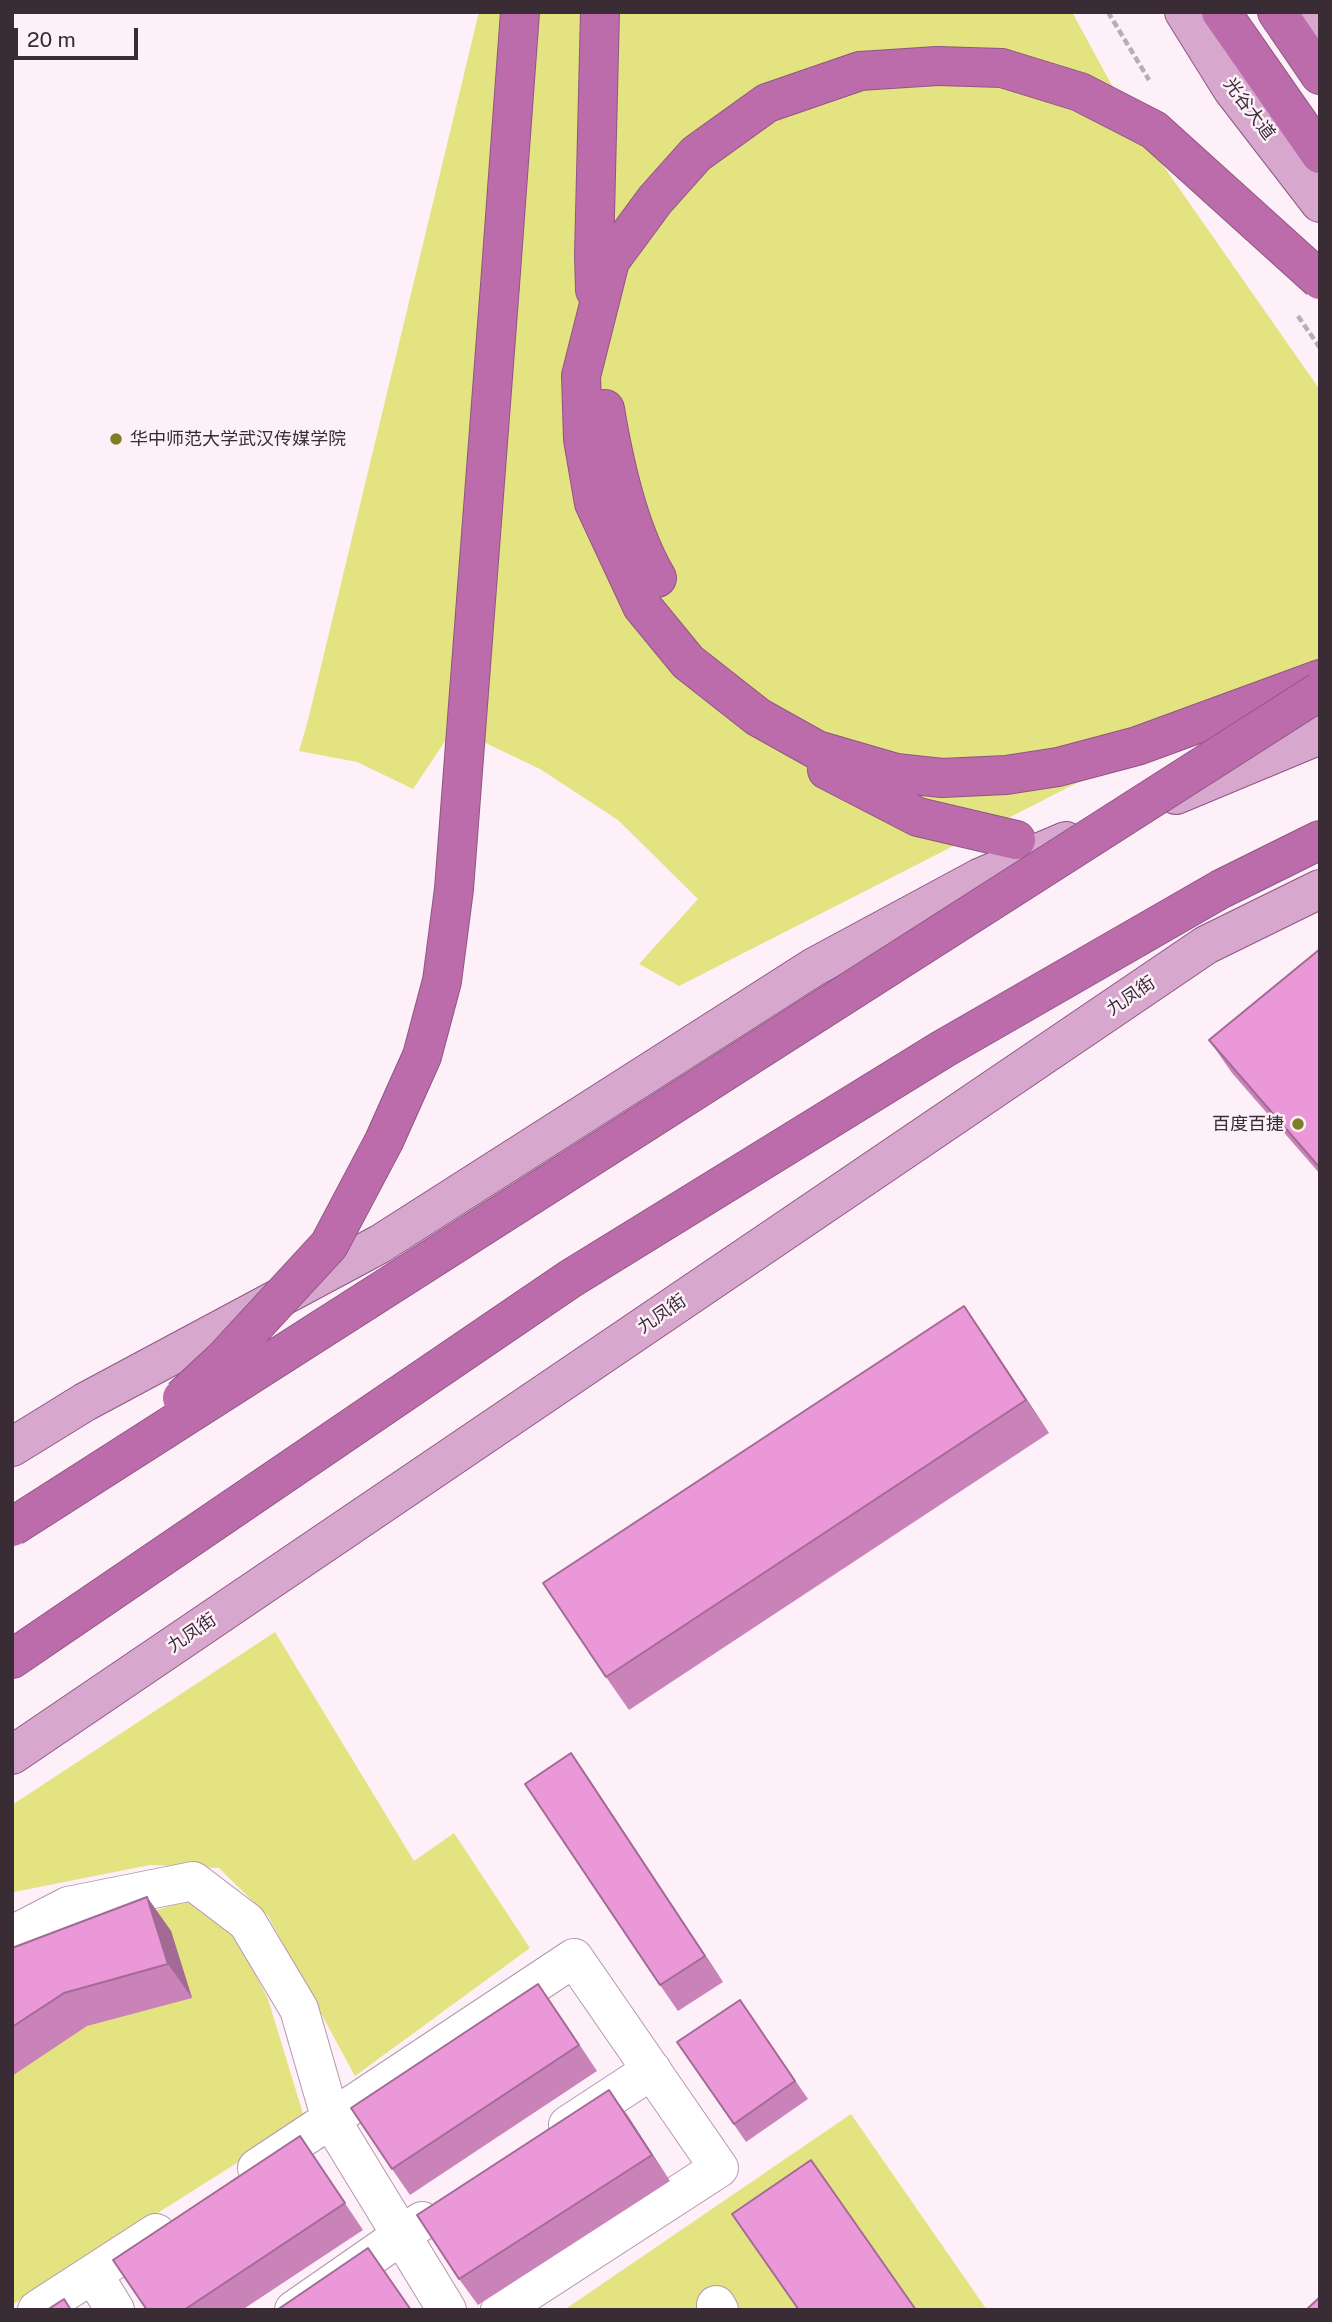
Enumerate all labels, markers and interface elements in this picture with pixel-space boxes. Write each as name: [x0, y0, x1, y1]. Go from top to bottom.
scale bar: [18, 14, 142, 58]
text: 20 m: [27, 27, 76, 52]
street label: 光谷大道: [1219, 74, 1279, 144]
place label: 华中师范大学武汉传媒学院: [130, 428, 346, 450]
marker: 华中师范大学武汉传媒学院: [108, 431, 124, 447]
street label: 九凤街: [1103, 972, 1159, 1020]
place label: 百度百捷: [1212, 1113, 1284, 1135]
marker: 百度百捷: [1290, 1116, 1306, 1132]
street label: 九凤街: [634, 1290, 690, 1338]
street label: 九凤街: [164, 1609, 220, 1657]

